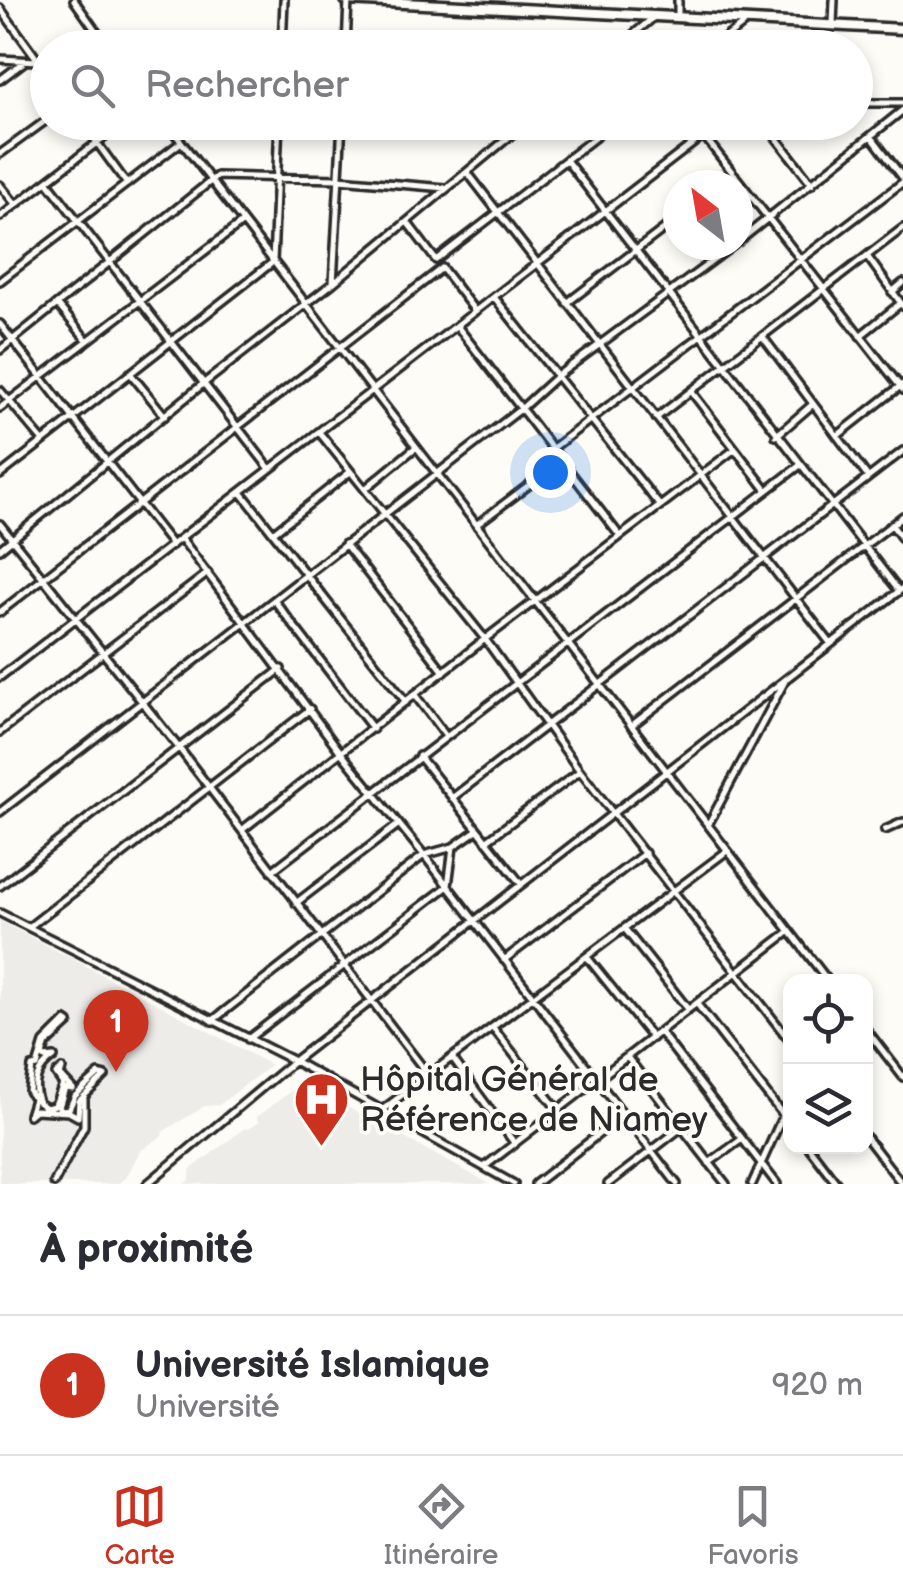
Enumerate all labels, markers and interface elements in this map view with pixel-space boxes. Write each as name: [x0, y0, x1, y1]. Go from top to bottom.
search box: [30, 30, 873, 140]
icon: search: [65, 58, 120, 113]
text: Rechercher: [145, 63, 349, 108]
north arrow: [663, 170, 753, 260]
your location: [525, 447, 576, 498]
map controls: [783, 974, 873, 1154]
button: locate: [783, 974, 873, 1064]
pin: 1: [84, 990, 148, 1072]
place label: Hôpital Général de Référence de Niamey: [360, 1059, 708, 1142]
button: layers: [783, 1064, 873, 1154]
hospital icon: Hôpital Général de Référence de Niamey: [291, 1070, 351, 1149]
text: À proximité: [40, 1224, 253, 1275]
text: Université Islamique: [135, 1343, 490, 1388]
text: 1: [66, 1366, 79, 1405]
text: 920 m: [772, 1366, 863, 1405]
text: Université: [135, 1388, 280, 1427]
tab: Carte: [104, 1479, 175, 1572]
tab: Itinéraire: [384, 1479, 498, 1572]
tab: Favoris: [707, 1479, 799, 1572]

